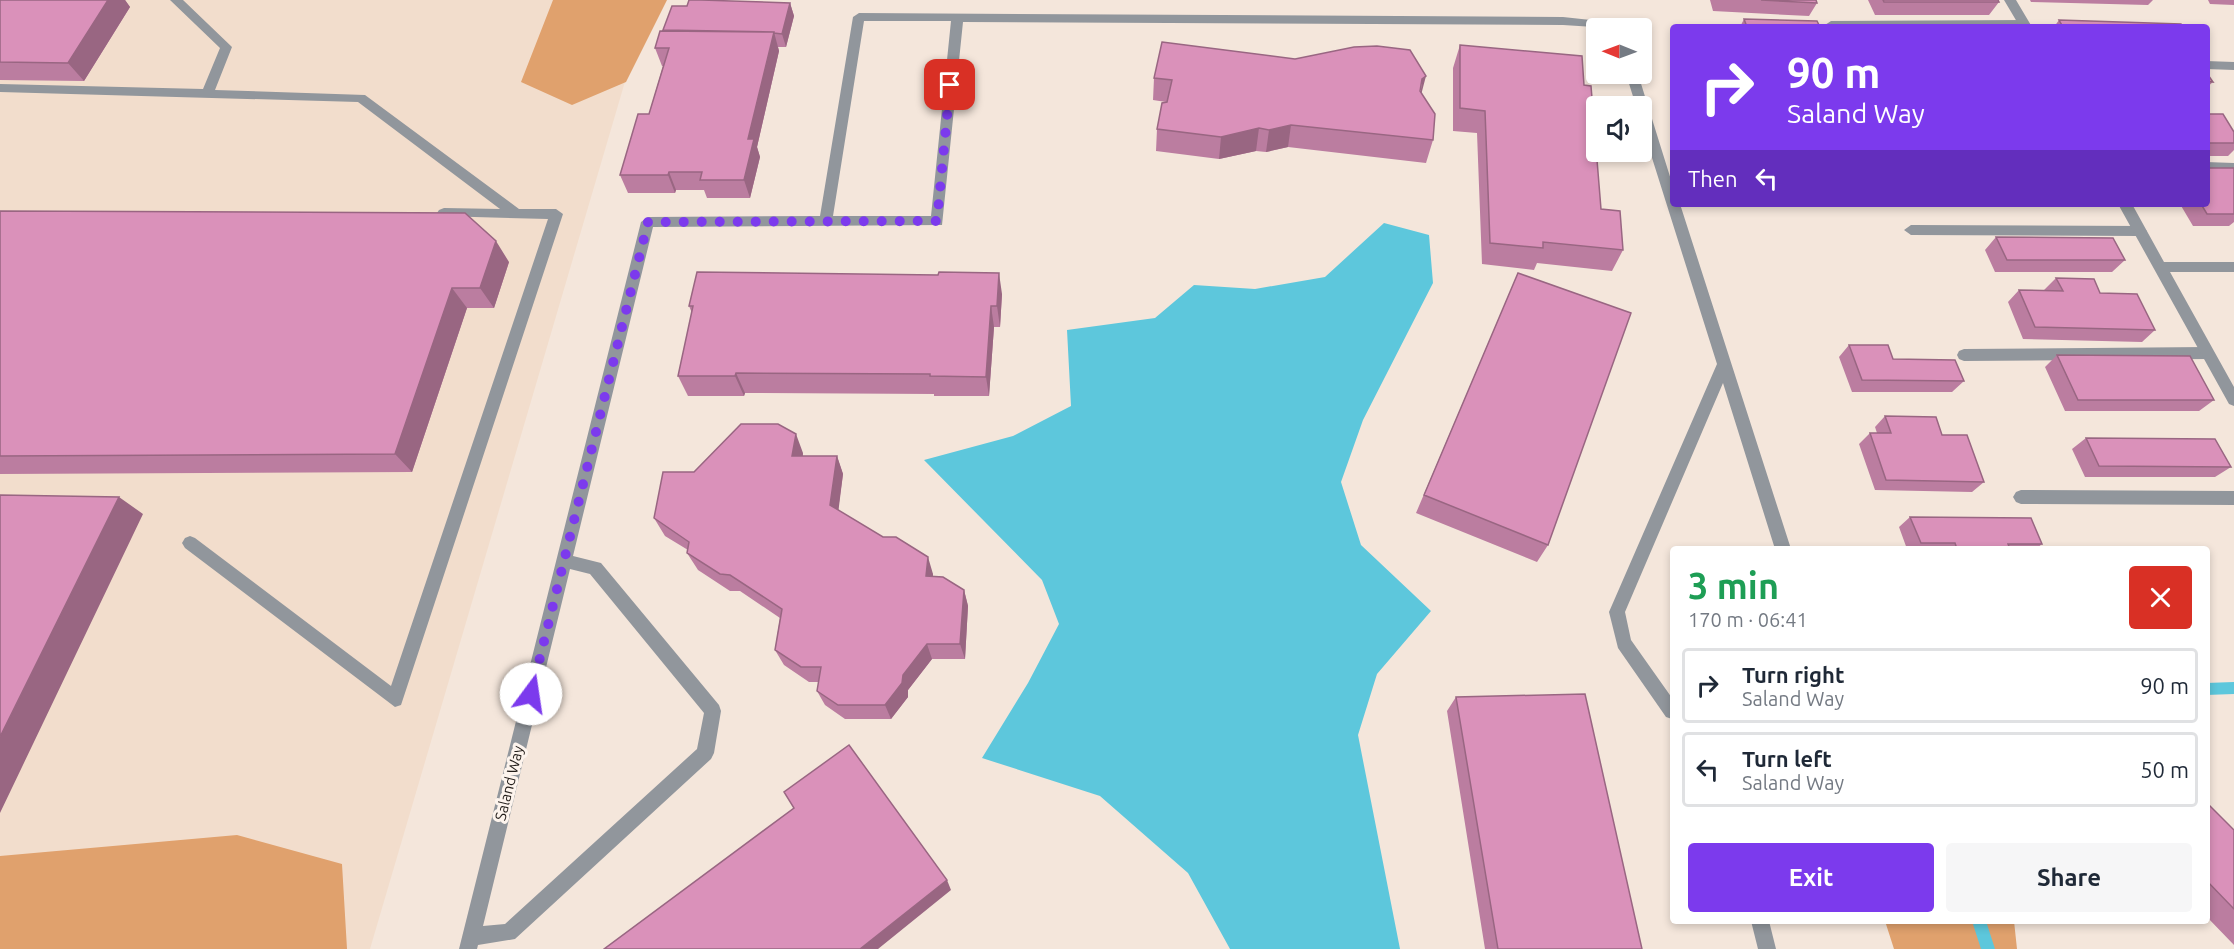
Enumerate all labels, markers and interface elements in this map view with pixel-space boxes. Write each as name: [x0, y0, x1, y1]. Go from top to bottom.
north arrow: [1586, 18, 1652, 84]
map controls: [1586, 18, 1652, 162]
icon: right: [1688, 48, 1766, 126]
text: 90 m: [1787, 49, 1881, 96]
pin: [924, 59, 975, 110]
icon: arrive: [933, 68, 966, 101]
button: sound: [1586, 96, 1652, 162]
text: Saland Way: [1787, 98, 1925, 128]
icon: left: [1750, 162, 1783, 195]
text: Then: [1688, 166, 1738, 191]
text: 3 min: [1688, 565, 1779, 606]
button: close: [2129, 566, 2192, 629]
text: 170 m · 06:41: [1688, 608, 1808, 631]
position arrow: [499, 662, 563, 726]
text: Turn right: [1742, 662, 1844, 687]
icon: right: [1691, 669, 1724, 702]
text: 90 m: [2140, 673, 2189, 698]
text: Saland Way: [1742, 687, 1844, 710]
street label: Saland Way: [491, 744, 527, 822]
text: Turn left: [1742, 746, 1832, 771]
icon: left: [1691, 753, 1724, 786]
text: 50 m: [2140, 757, 2189, 782]
text: Saland Way: [1742, 771, 1844, 794]
button: Exit: [1688, 843, 1934, 912]
button: Share: [1946, 843, 2192, 912]

